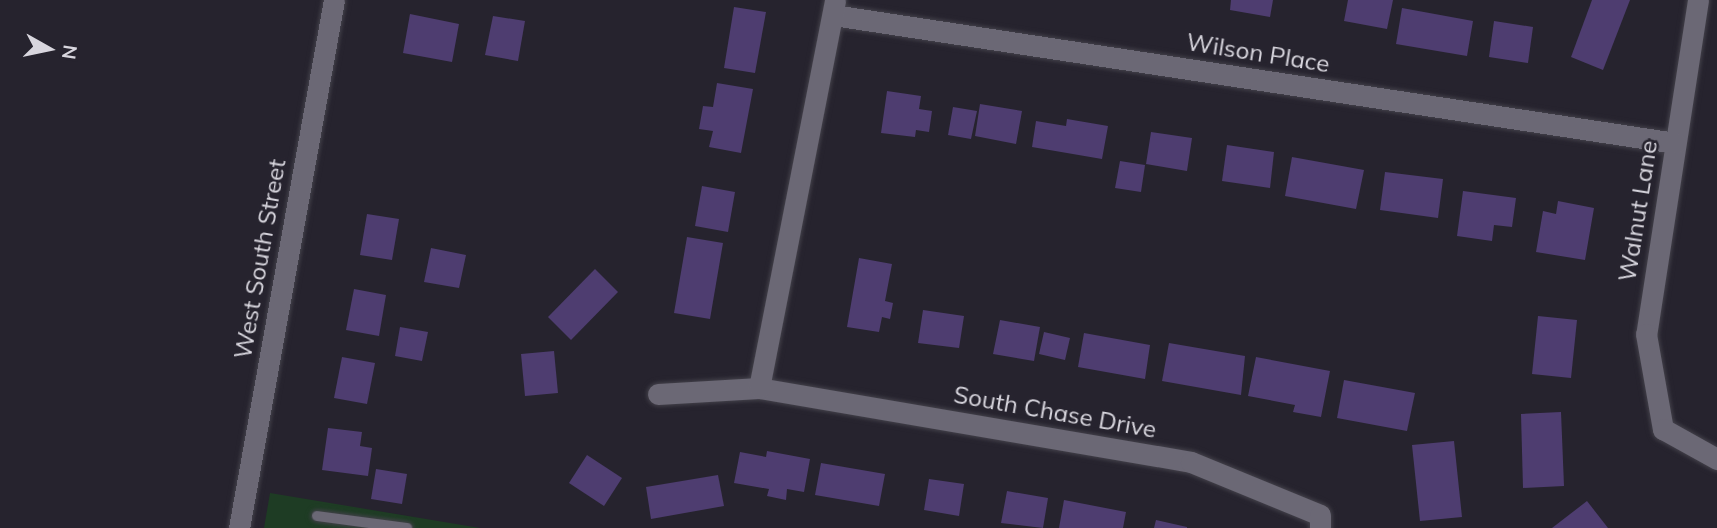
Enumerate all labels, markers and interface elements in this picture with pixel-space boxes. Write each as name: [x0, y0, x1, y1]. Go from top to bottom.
north arrow: [14, 14, 84, 84]
street label: Wilson Place: [1184, 27, 1332, 79]
text: N: [57, 43, 83, 61]
street label: Walnut Lane: [1613, 138, 1663, 284]
street label: West South Street: [228, 157, 292, 361]
street label: South Chase Drive: [951, 380, 1159, 444]

